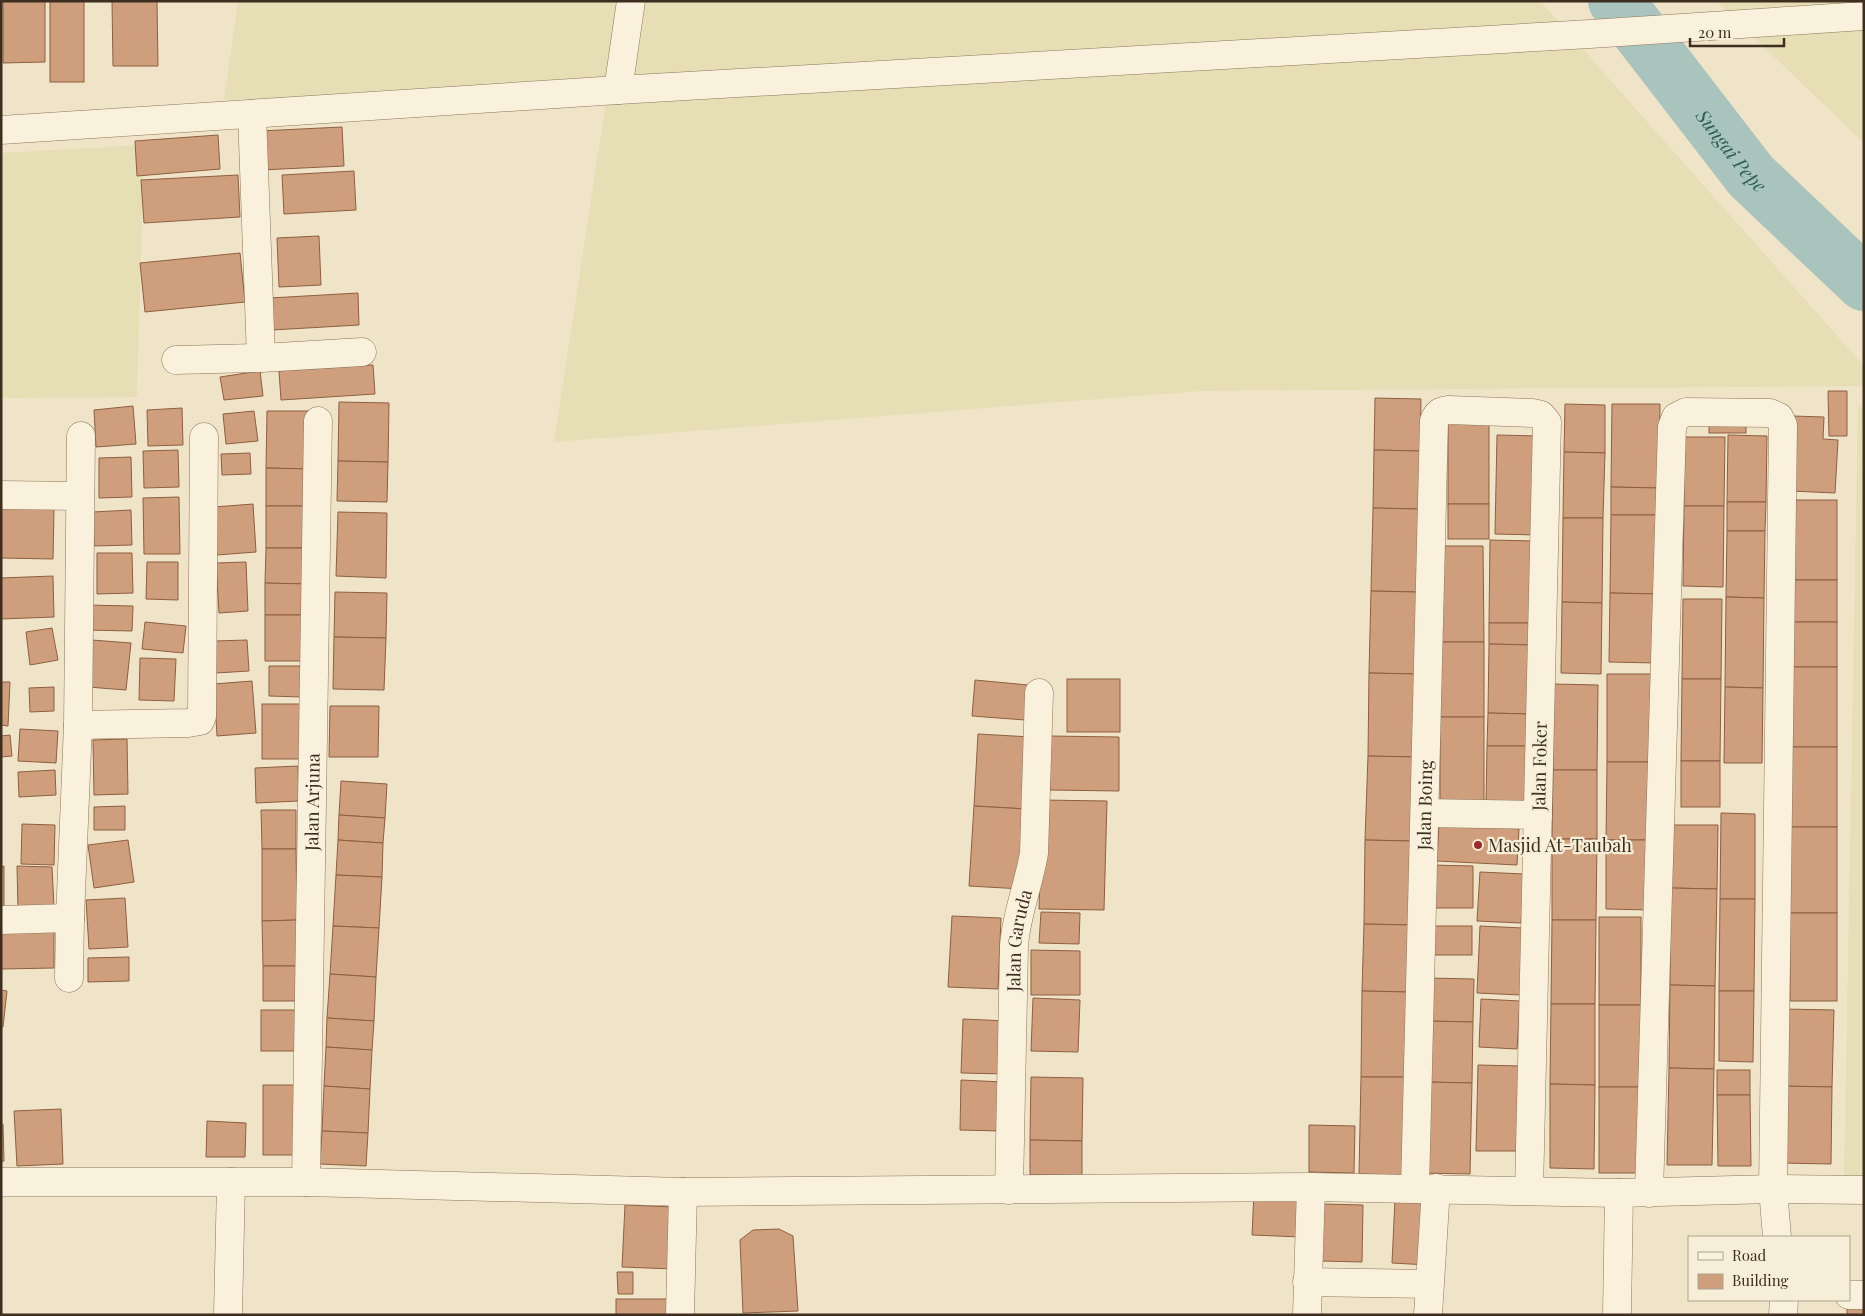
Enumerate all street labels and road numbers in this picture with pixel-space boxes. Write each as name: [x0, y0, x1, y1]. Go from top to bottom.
street label: Jalan Foker: [1526, 721, 1552, 812]
street label: Jalan Arjuna: [299, 753, 325, 852]
street label: Jalan Boing: [1411, 759, 1438, 852]
street label: Jalan Garuda: [1001, 887, 1037, 993]

